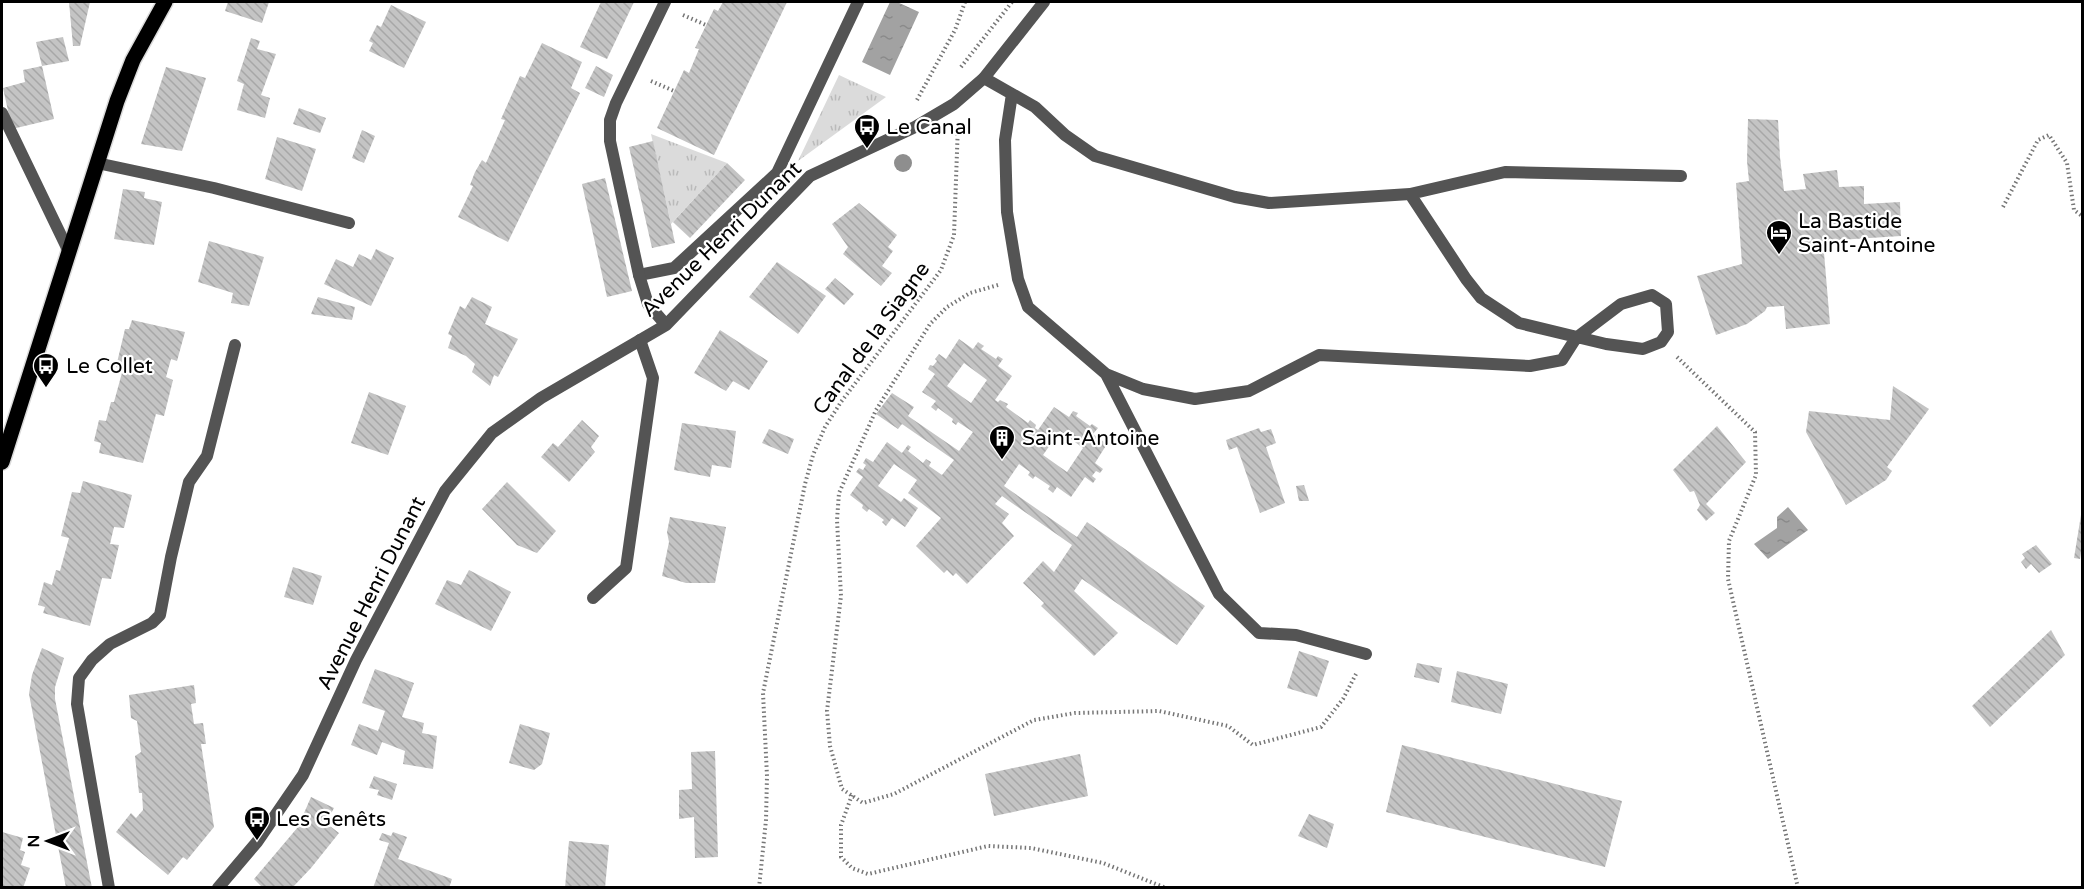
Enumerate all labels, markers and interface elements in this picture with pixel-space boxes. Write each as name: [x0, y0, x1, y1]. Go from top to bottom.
bus stop icon: Le Canal: [852, 112, 882, 150]
place label: Le Canal: [886, 115, 972, 140]
street label: Avenue Henri Dunant: [636, 156, 807, 322]
place label: La Bastide Saint-Antoine: [1798, 209, 1936, 258]
hotel icon: La Bastide Saint-Antoine: [1764, 218, 1794, 256]
street label: Canal de la Siagne: [808, 257, 935, 419]
bus stop icon: Le Collet: [31, 351, 61, 389]
place label: Le Collet: [66, 354, 153, 379]
building icon: Saint-Antoine: [987, 423, 1017, 461]
place label: Saint-Antoine: [1022, 426, 1160, 451]
street label: Avenue Henri Dunant: [312, 493, 431, 694]
bus stop icon: Les Genêts: [242, 804, 272, 842]
place label: Les Genêts: [276, 807, 386, 832]
north arrow: [18, 811, 78, 871]
text: N: [24, 835, 44, 847]

